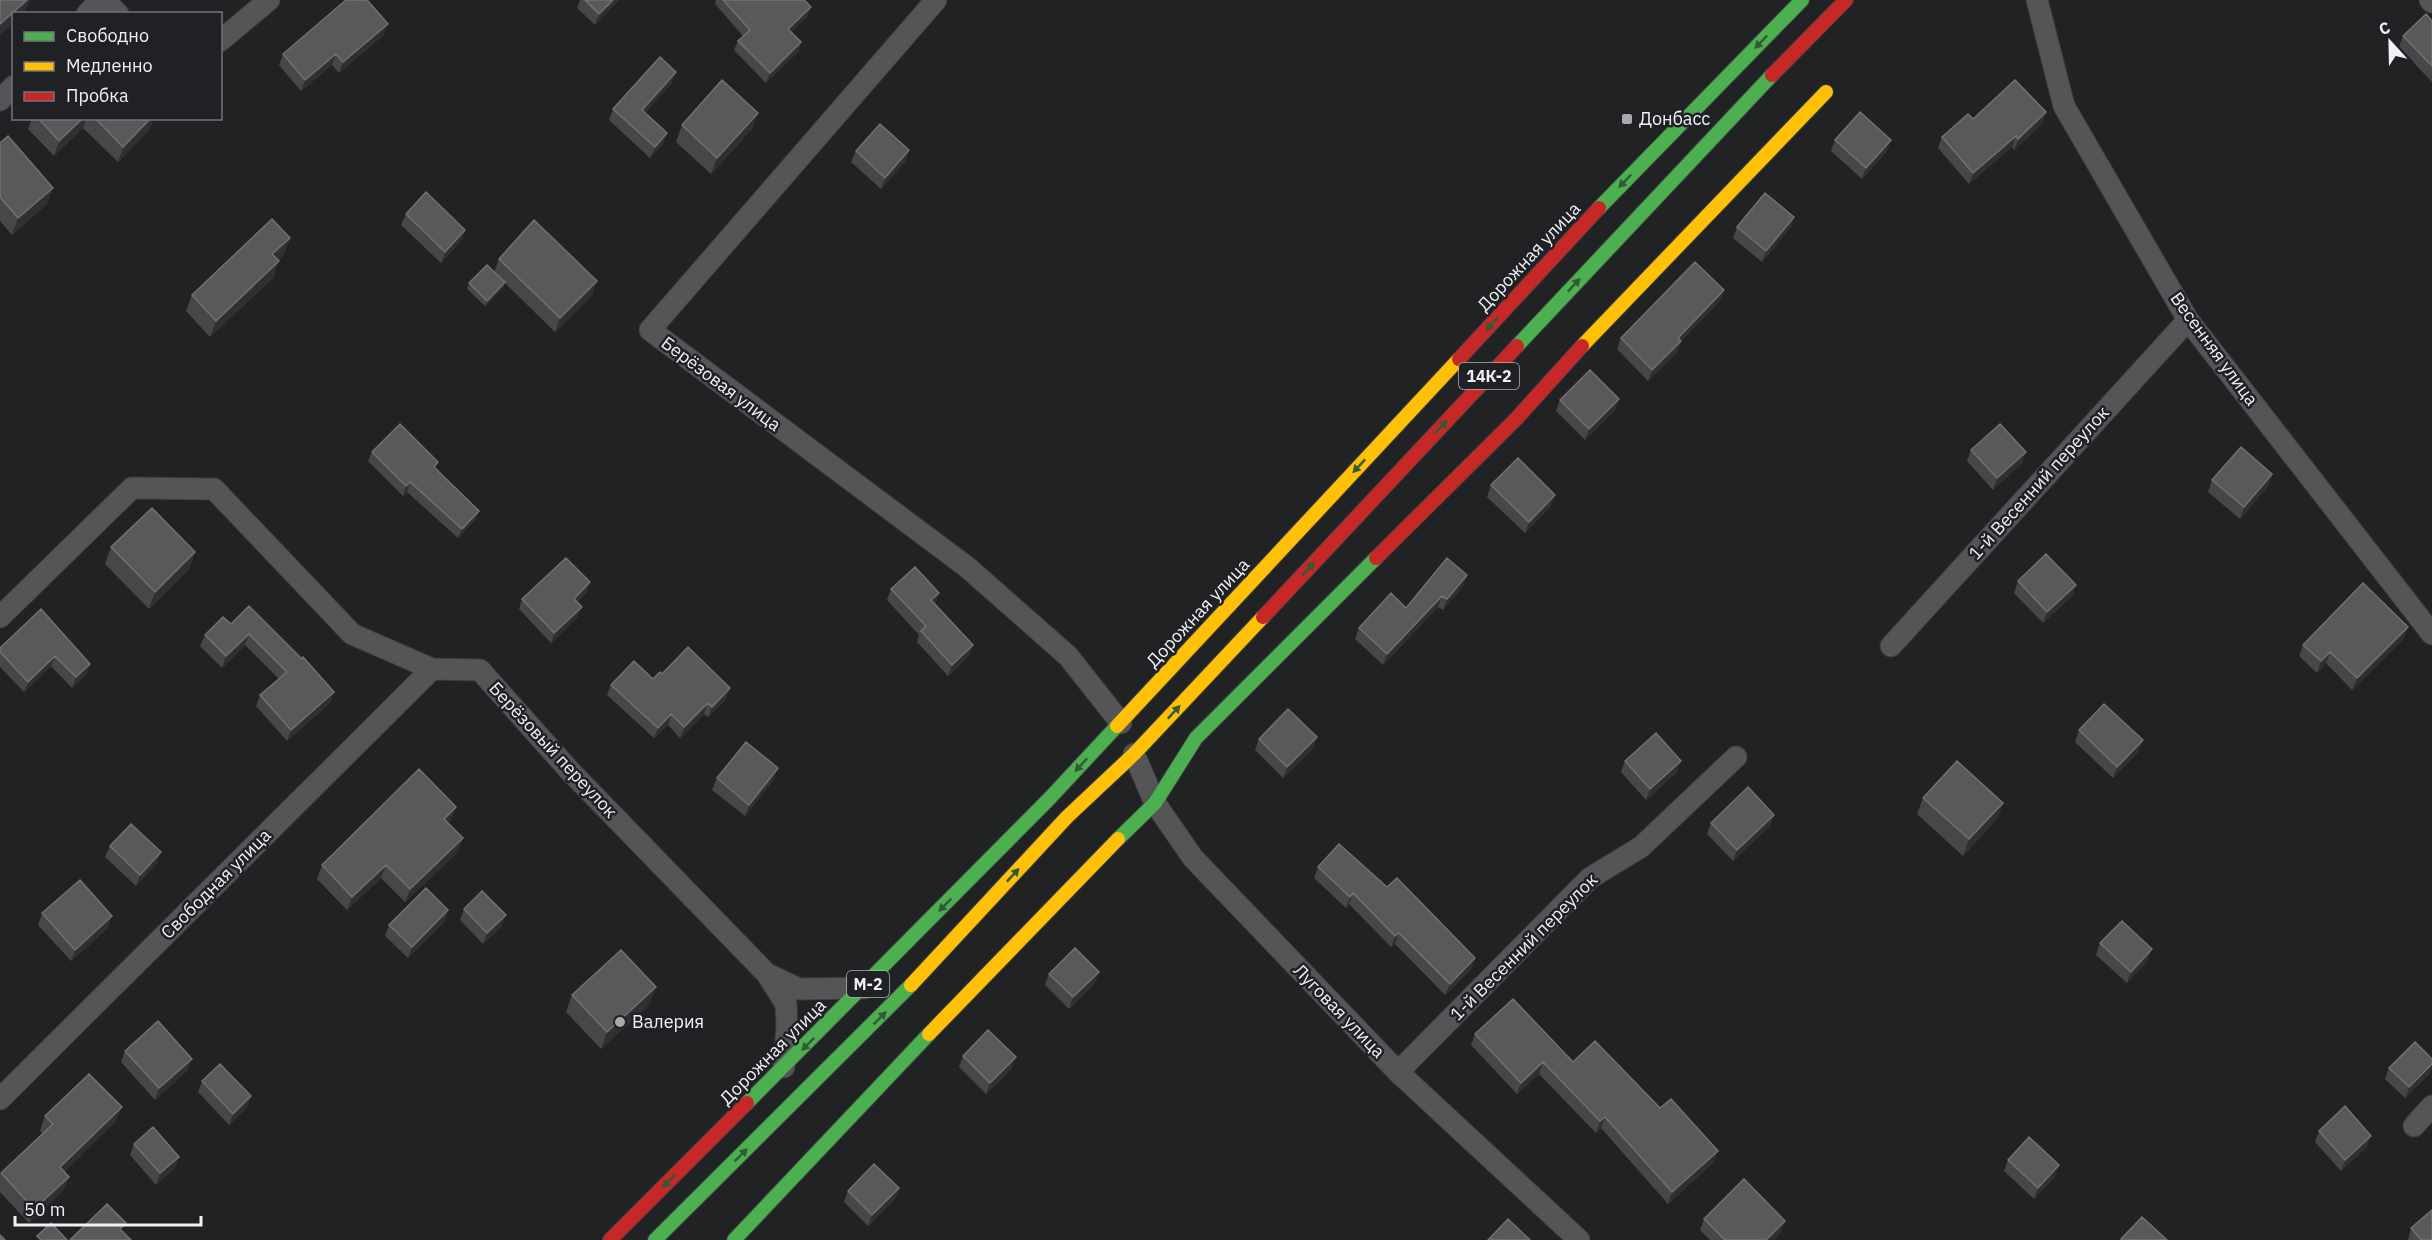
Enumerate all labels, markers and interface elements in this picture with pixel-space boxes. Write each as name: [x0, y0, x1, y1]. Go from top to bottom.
legend: [12, 12, 222, 120]
north arrow: [2360, 12, 2420, 72]
text: С: [2376, 17, 2393, 39]
text: Свободно: [66, 24, 149, 47]
one-way arrow: [1755, 34, 1769, 48]
text: Медленно: [66, 54, 153, 77]
text: Пробка: [66, 84, 129, 107]
place label: Донбасс: [1639, 107, 1710, 130]
marker: Донбасс: [1620, 112, 1634, 126]
one-way arrow: [1618, 174, 1632, 189]
street label: Дорожная улица: [1472, 197, 1585, 316]
one-way arrow: [1567, 278, 1581, 292]
street label: Весенняя улица: [2165, 287, 2264, 410]
one-way arrow: [1485, 316, 1499, 331]
street label: Берёзовая улица: [657, 331, 786, 436]
road number: 14К-2: [1459, 363, 1519, 389]
street label: 1-й Весенний переулок: [1963, 401, 2114, 564]
one-way arrow: [1434, 420, 1447, 435]
one-way arrow: [1352, 459, 1366, 474]
street label: Дорожная улица: [1141, 553, 1254, 672]
one-way arrow: [1301, 562, 1315, 577]
street label: Берёзовый переулок: [484, 677, 623, 823]
one-way arrow: [1167, 705, 1181, 719]
one-way arrow: [1074, 758, 1088, 773]
street label: Свободная улица: [156, 824, 276, 943]
one-way arrow: [1006, 868, 1020, 883]
street label: 1-й Весенний переулок: [1445, 868, 1602, 1025]
one-way arrow: [938, 898, 952, 913]
street label: Луговая улица: [1289, 959, 1390, 1063]
road number: М-2: [847, 971, 889, 997]
street label: Дорожная улица: [715, 993, 831, 1110]
place label: Валерия: [632, 1010, 704, 1033]
one-way arrow: [872, 1011, 886, 1025]
marker: Валерия: [613, 1015, 627, 1029]
one-way arrow: [801, 1036, 815, 1050]
one-way arrow: [734, 1147, 748, 1162]
one-way arrow: [662, 1174, 677, 1188]
scale bar: [15, 1189, 201, 1227]
text: 50 m: [24, 1198, 66, 1221]

